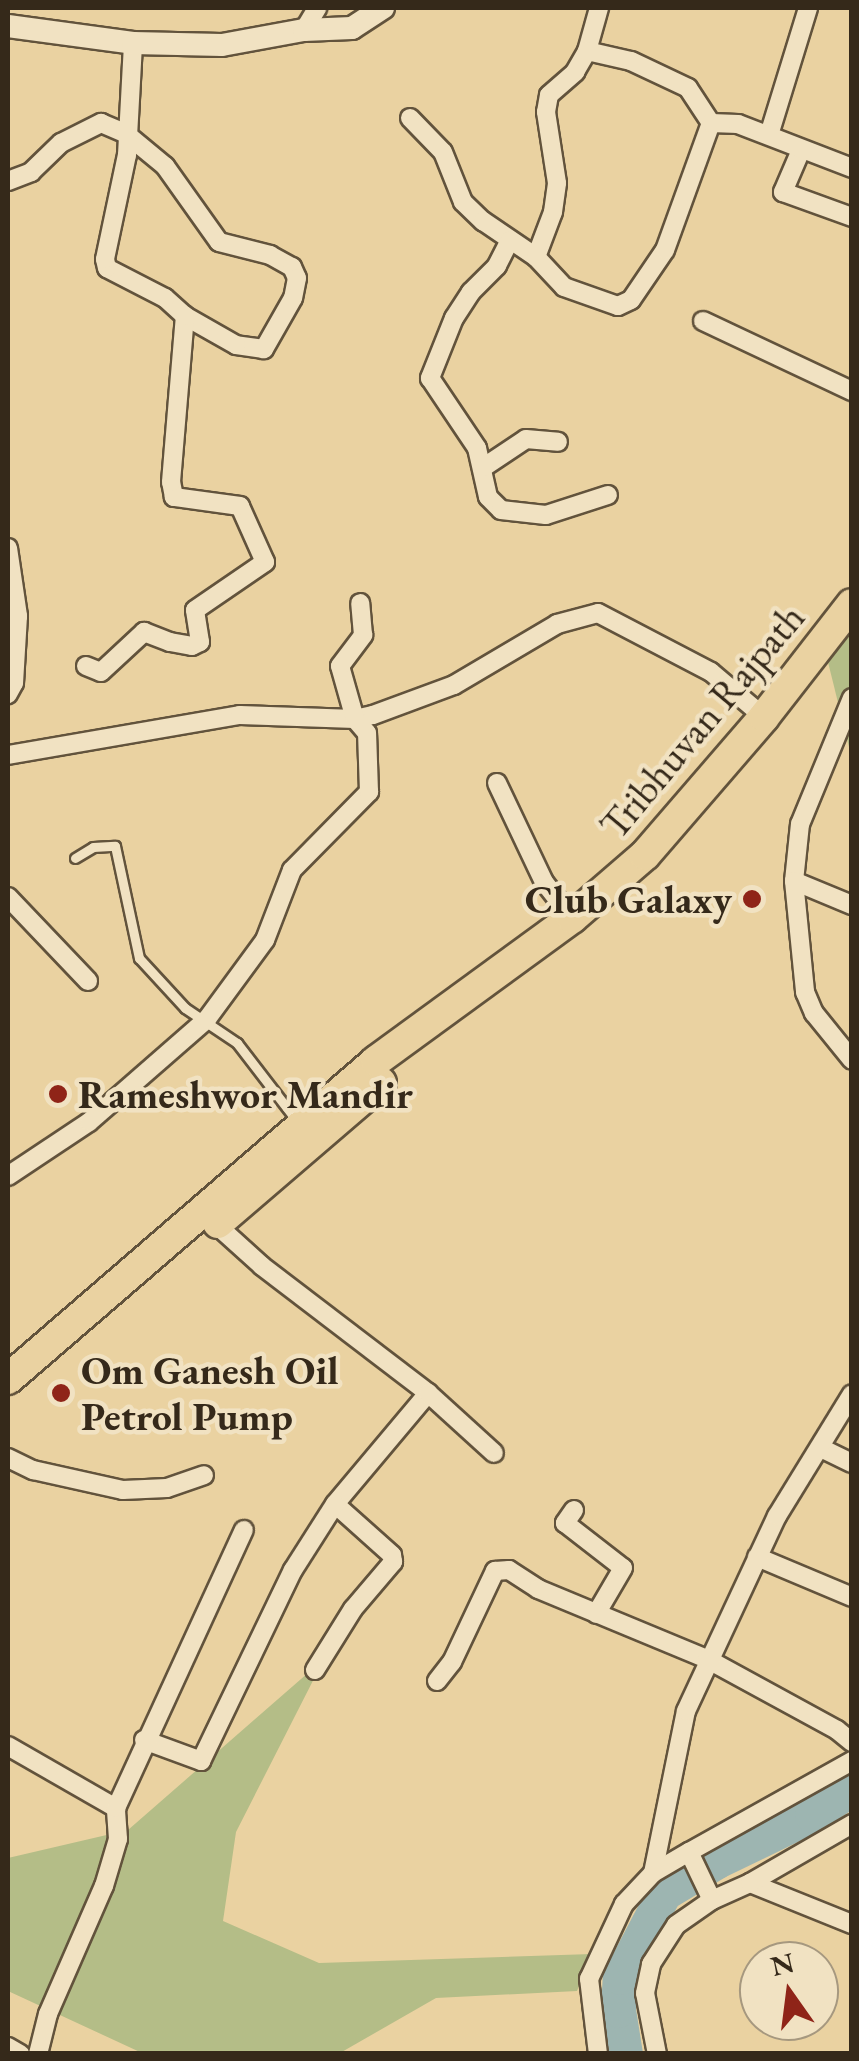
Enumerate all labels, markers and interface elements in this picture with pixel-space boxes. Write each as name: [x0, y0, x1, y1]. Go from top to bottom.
street label: Tribhuvan Rajpath: [590, 594, 814, 848]
place label: Club Galaxy: [525, 875, 732, 923]
marker: Club Galaxy: [741, 888, 763, 910]
place label: Rameshwor Mandir: [78, 1070, 413, 1118]
marker: Rameshwor Mandir: [47, 1083, 69, 1105]
place label: Om Ganesh Oil Petrol Pump: [81, 1346, 339, 1440]
marker: Om Ganesh Oil Petrol Pump: [50, 1382, 72, 1404]
north arrow: [739, 1941, 839, 2041]
text: N: [767, 1944, 798, 1984]

